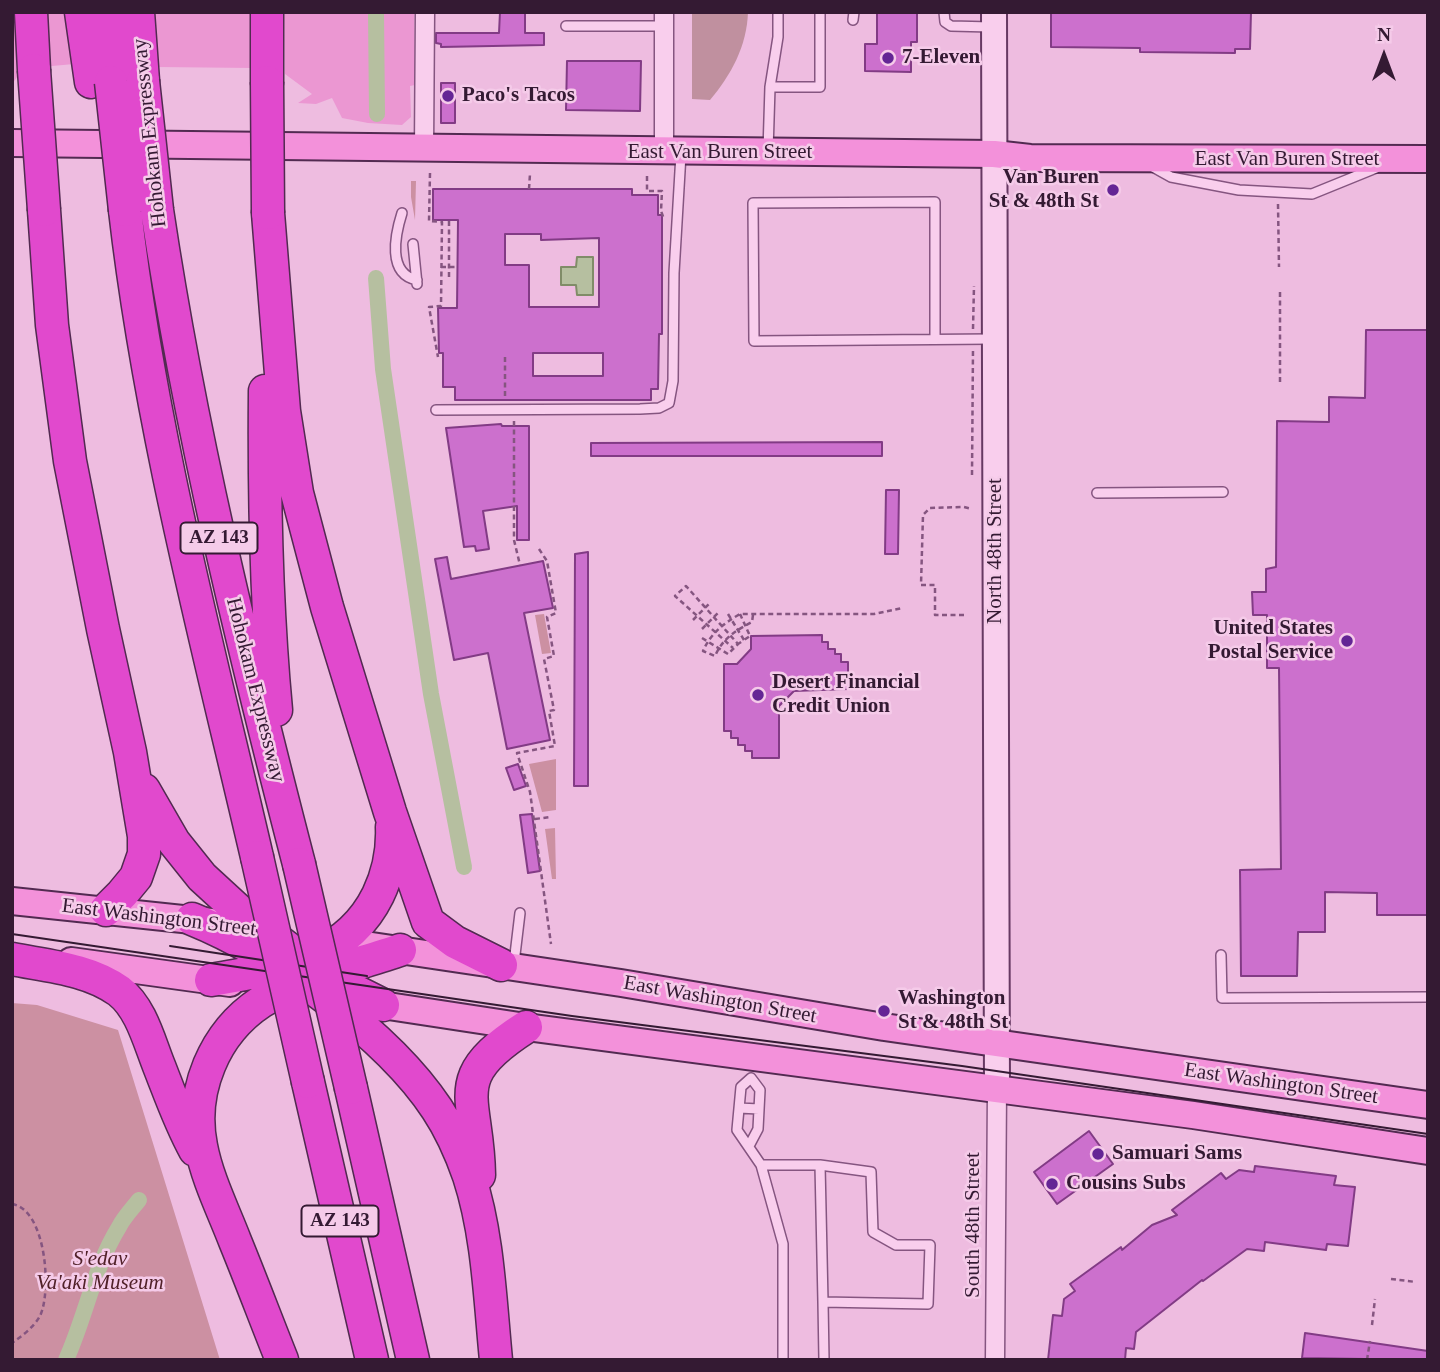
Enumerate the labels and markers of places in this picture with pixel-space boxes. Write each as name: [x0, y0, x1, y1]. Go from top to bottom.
place label: 7-Eleven: [902, 45, 980, 71]
marker: 7-Eleven: [880, 50, 896, 66]
place label: Paco's Tacos: [462, 83, 575, 109]
marker: Paco's Tacos: [440, 88, 456, 104]
place label: Van Buren St & 48th St: [989, 165, 1099, 215]
marker: Van Buren St & 48th St: [1105, 182, 1121, 198]
place label: United States Postal Service: [1208, 616, 1333, 666]
marker: United States Postal Service: [1339, 633, 1355, 649]
place label: Desert Financial Credit Union: [772, 670, 920, 720]
marker: Desert Financial Credit Union: [750, 687, 766, 703]
place label: Washington St & 48th St: [898, 986, 1008, 1036]
marker: Washington St & 48th St: [876, 1003, 892, 1019]
place label: Samuari Sams: [1112, 1141, 1242, 1167]
marker: Samuari Sams: [1090, 1146, 1106, 1162]
place label: Cousins Subs: [1066, 1171, 1186, 1197]
marker: Cousins Subs: [1044, 1176, 1060, 1192]

